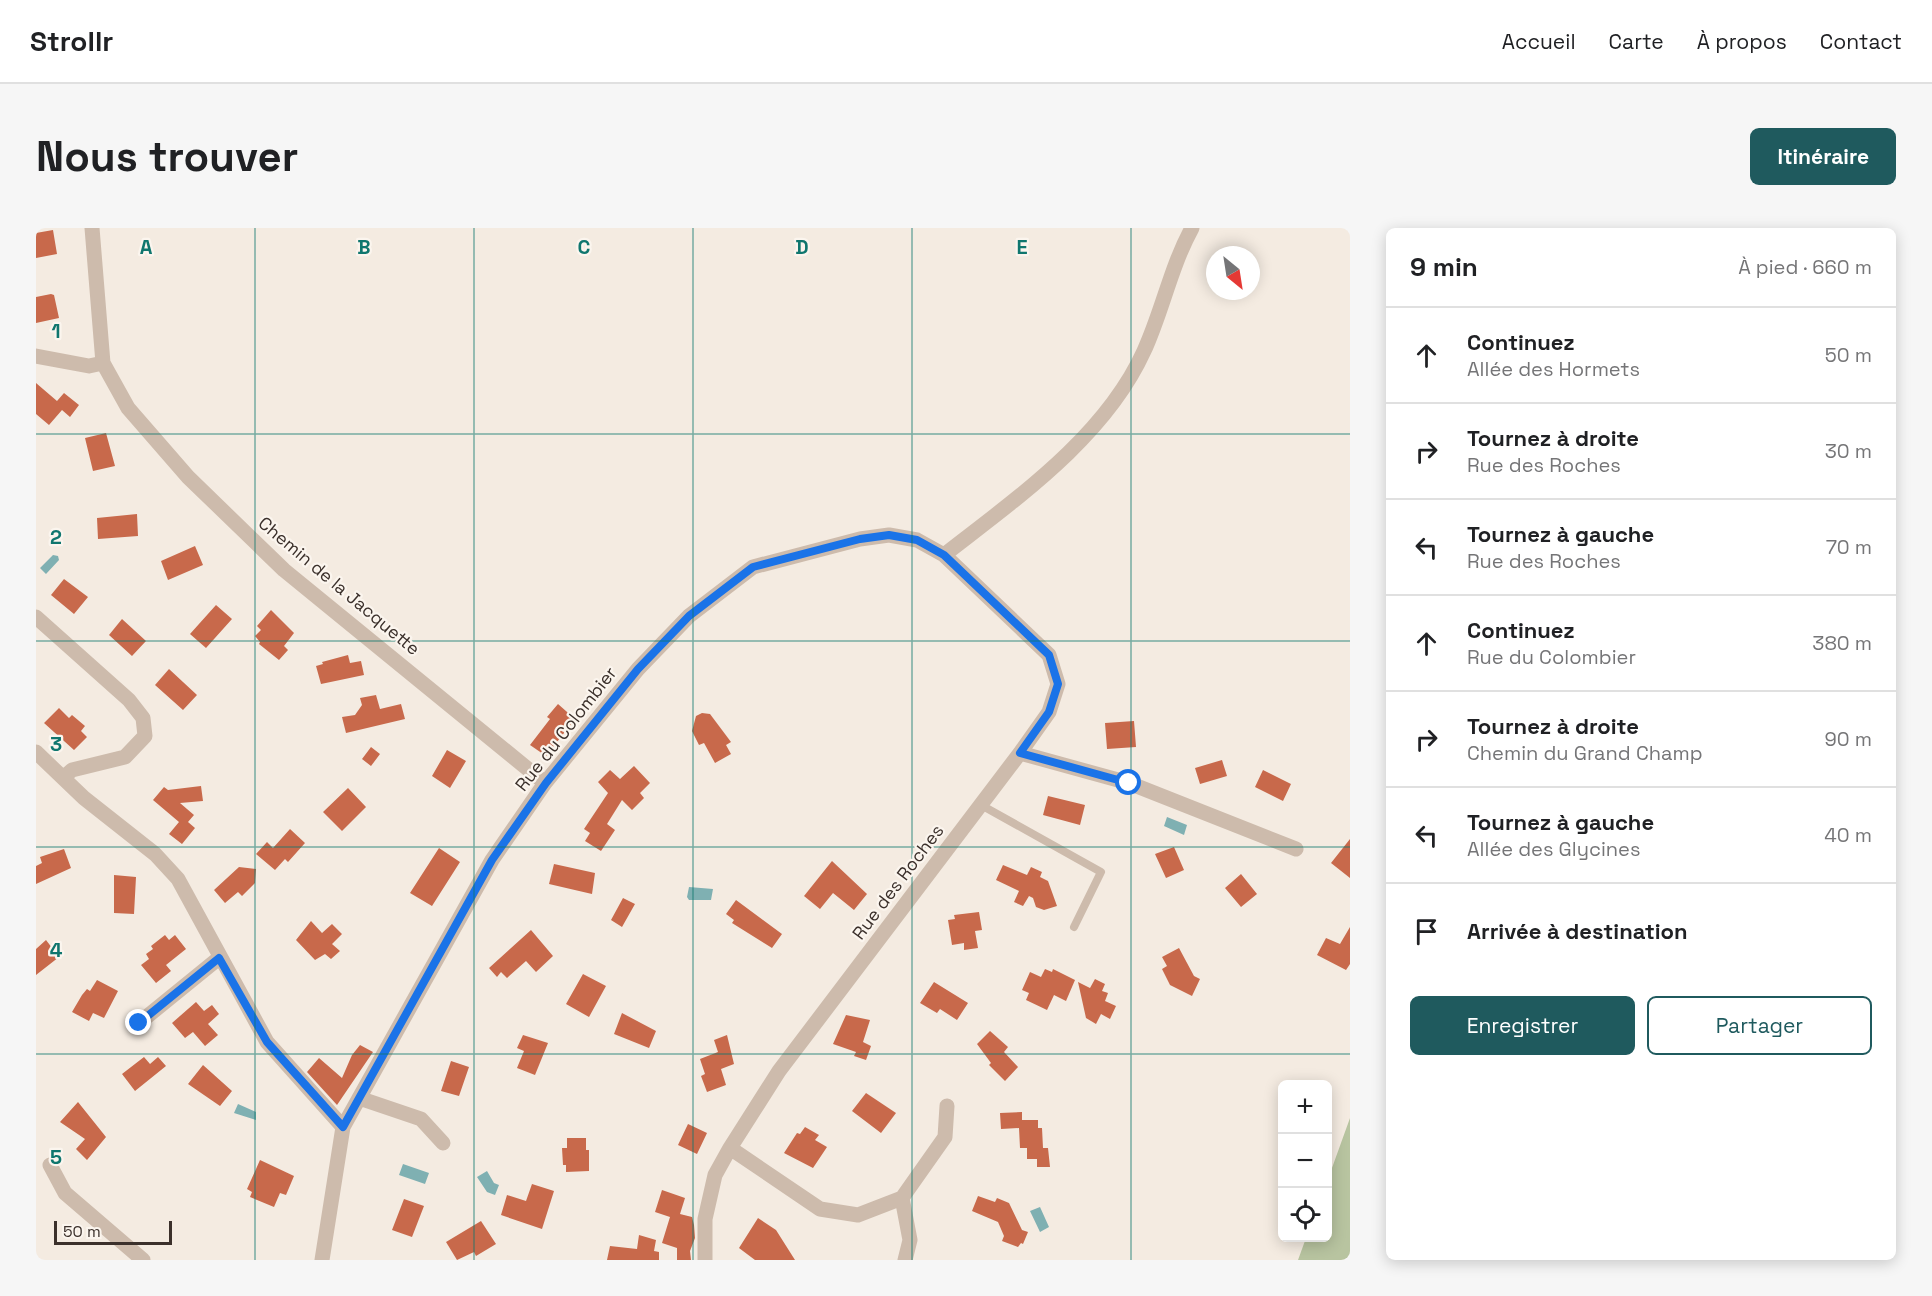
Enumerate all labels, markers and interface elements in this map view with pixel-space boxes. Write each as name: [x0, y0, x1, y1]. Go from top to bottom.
text: Strollr: [30, 23, 113, 59]
text: Accueil: [1502, 28, 1576, 55]
text: Carte: [1609, 28, 1664, 55]
text: À propos: [1697, 28, 1787, 55]
text: Contact: [1820, 28, 1902, 55]
button: Itinéraire: [1750, 128, 1896, 185]
text: Nous trouver: [36, 130, 298, 183]
text: A: [140, 234, 153, 260]
text: B: [357, 234, 371, 260]
text: C: [578, 234, 591, 260]
text: D: [795, 234, 809, 260]
text: E: [1016, 234, 1028, 260]
north arrow: [1206, 246, 1260, 300]
text: 9 min: [1410, 250, 1478, 284]
text: À pied · 660 m: [1738, 254, 1872, 280]
text: 1: [51, 318, 61, 344]
text: Continuez: [1467, 328, 1575, 356]
icon: ahead: [1410, 339, 1443, 372]
text: 50 m: [1825, 342, 1872, 368]
text: Allée des Hormets: [1467, 356, 1640, 382]
text: Tournez à droite: [1467, 424, 1639, 452]
icon: right: [1410, 435, 1443, 468]
text: 30 m: [1825, 438, 1872, 464]
text: Rue des Roches: [1467, 452, 1621, 478]
street label: Chemin de la Jacquette: [254, 511, 425, 660]
text: Tournez à gauche: [1467, 520, 1654, 548]
text: 2: [50, 524, 62, 550]
icon: left: [1410, 531, 1443, 564]
text: 70 m: [1826, 534, 1872, 560]
text: Rue des Roches: [1467, 548, 1621, 574]
text: Continuez: [1467, 616, 1575, 644]
icon: ahead: [1410, 627, 1443, 660]
text: 380 m: [1812, 630, 1872, 656]
text: Rue du Colombier: [1467, 644, 1636, 670]
street label: Rue du Colombier: [510, 662, 622, 796]
text: Tournez à droite: [1467, 712, 1639, 740]
icon: right: [1410, 723, 1443, 756]
text: 90 m: [1825, 726, 1872, 752]
text: 3: [50, 731, 62, 757]
text: Chemin du Grand Champ: [1467, 740, 1703, 766]
route start: [1115, 769, 1141, 795]
text: Tournez à gauche: [1467, 808, 1654, 836]
street label: Rue des Roches: [847, 819, 948, 944]
icon: left: [1410, 819, 1443, 852]
text: 40 m: [1824, 822, 1872, 848]
text: Allée des Glycines: [1467, 836, 1640, 862]
icon: arrive: [1410, 915, 1443, 948]
text: Arrivée à destination: [1467, 917, 1688, 945]
text: 4: [50, 937, 63, 963]
button: Enregistrer: [1410, 996, 1635, 1055]
button: Partager: [1647, 996, 1872, 1055]
route end: [125, 1009, 151, 1035]
map controls: [1278, 1080, 1332, 1242]
button: +: [1278, 1080, 1332, 1134]
button: −: [1278, 1134, 1332, 1188]
text: 5: [50, 1144, 62, 1170]
button: locate: [1278, 1188, 1332, 1242]
scale bar: [54, 1218, 172, 1246]
text: 50 m: [63, 1221, 101, 1242]

